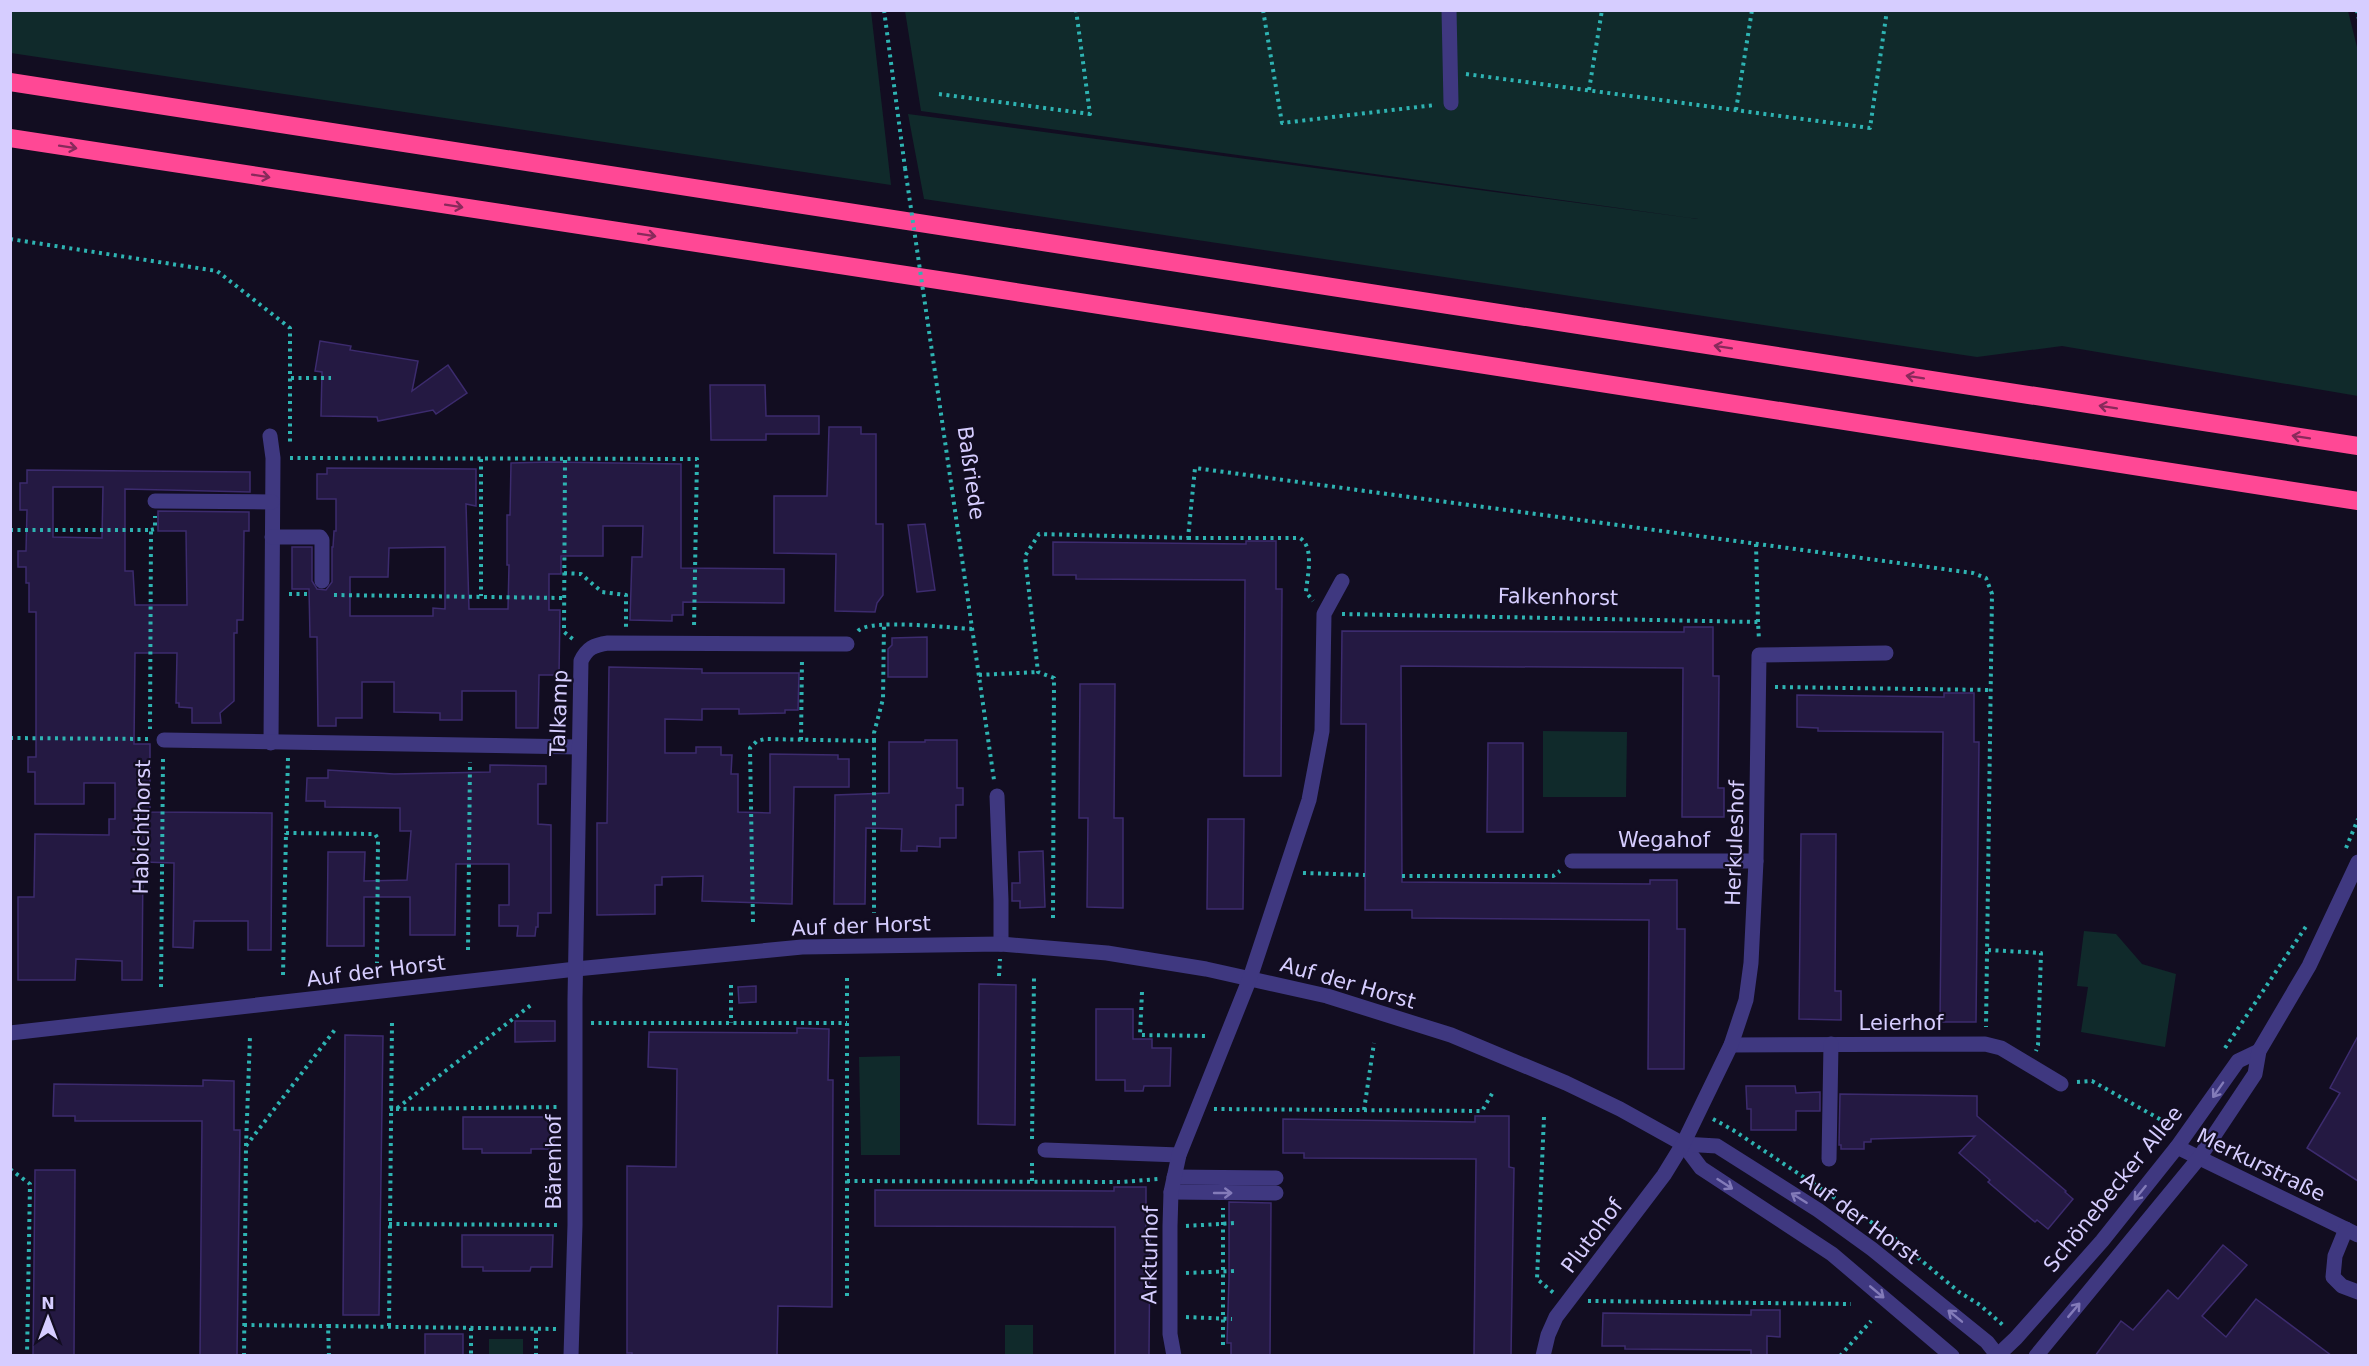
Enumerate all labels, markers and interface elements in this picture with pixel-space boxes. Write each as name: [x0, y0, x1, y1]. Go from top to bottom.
one-way arrow: [58, 141, 78, 152]
one-way arrow: [251, 171, 270, 182]
one-way arrow: [443, 200, 463, 211]
one-way arrow: [636, 230, 656, 241]
one-way arrow: [1713, 342, 1733, 353]
one-way arrow: [1906, 372, 1926, 383]
one-way arrow: [2099, 402, 2118, 413]
street label: Baßriede: [953, 425, 989, 521]
one-way arrow: [2291, 432, 2311, 443]
street label: Falkenhorst: [1498, 584, 1618, 610]
street label: Talkamp: [545, 669, 573, 758]
street label: Habichthorst: [129, 759, 155, 895]
street label: Herkuleshof: [1721, 779, 1749, 906]
street label: Wegahof: [1618, 828, 1711, 852]
street label: Auf der Horst: [791, 912, 931, 940]
street label: Auf der Horst: [305, 951, 447, 991]
street label: Auf der Horst: [1278, 952, 1418, 1014]
street label: Leierhof: [1859, 1011, 1944, 1035]
one-way arrow: [2212, 1082, 2224, 1098]
street label: Schönebecker Allee: [2039, 1101, 2187, 1277]
street label: Bärenhof: [542, 1114, 566, 1210]
street label: Merkurstraße: [2193, 1124, 2329, 1206]
street label: Auf der Horst: [1796, 1167, 1924, 1269]
one-way arrow: [1716, 1178, 1733, 1190]
one-way arrow: [2134, 1185, 2147, 1201]
one-way arrow: [1213, 1187, 1233, 1199]
one-way arrow: [1791, 1192, 1808, 1205]
street label: Plutohof: [1556, 1194, 1628, 1278]
street label: Arkturhof: [1137, 1205, 1163, 1304]
one-way arrow: [1869, 1285, 1884, 1299]
north arrow: [18, 1288, 78, 1348]
text: N: [41, 1294, 55, 1313]
one-way arrow: [2067, 1302, 2080, 1318]
one-way arrow: [1947, 1310, 1963, 1323]

